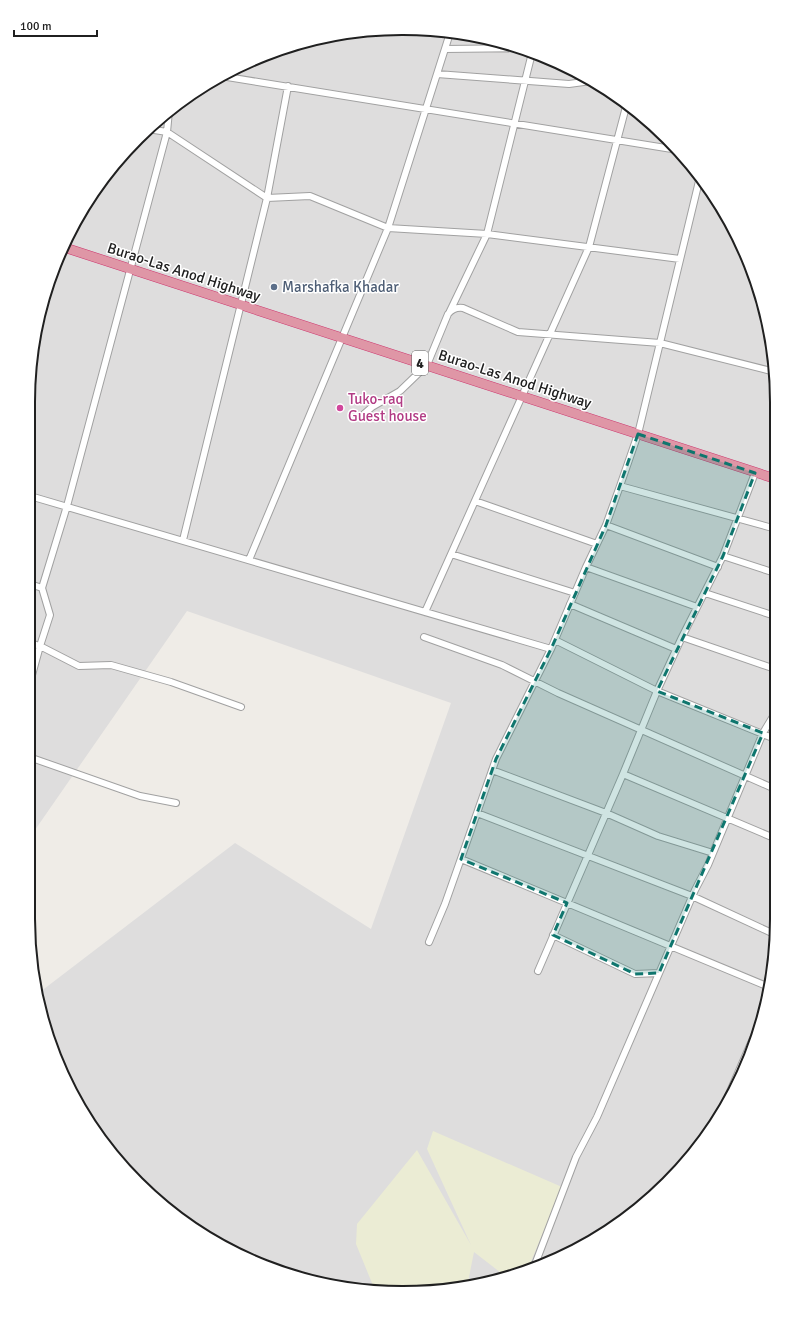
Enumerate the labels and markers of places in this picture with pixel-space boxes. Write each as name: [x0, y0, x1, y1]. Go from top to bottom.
place label: Marshafka Khadar: [282, 278, 399, 296]
marker: Marshafka Khadar: [269, 282, 279, 292]
place label: Tuko-raq Guest house: [348, 390, 427, 425]
marker: Tuko-raq Guest house: [335, 403, 345, 413]

